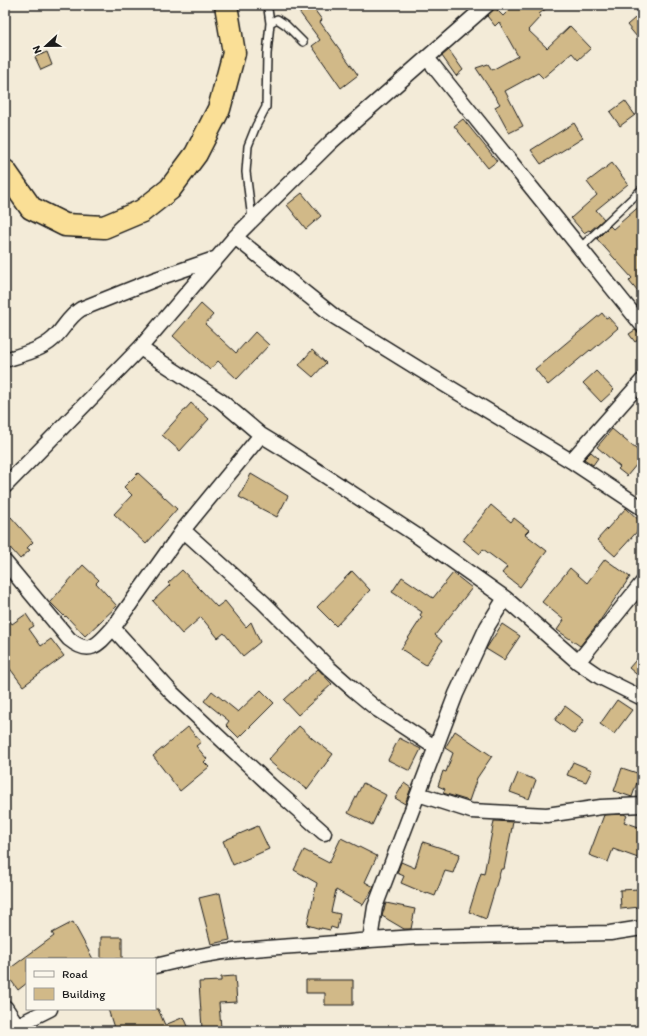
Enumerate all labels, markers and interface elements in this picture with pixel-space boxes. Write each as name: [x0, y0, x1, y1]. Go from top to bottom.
north arrow: [26, 26, 66, 66]
text: N: [30, 44, 45, 55]
legend: [26, 958, 156, 1010]
text: Road: [62, 967, 88, 981]
text: Building: [62, 987, 106, 1001]

